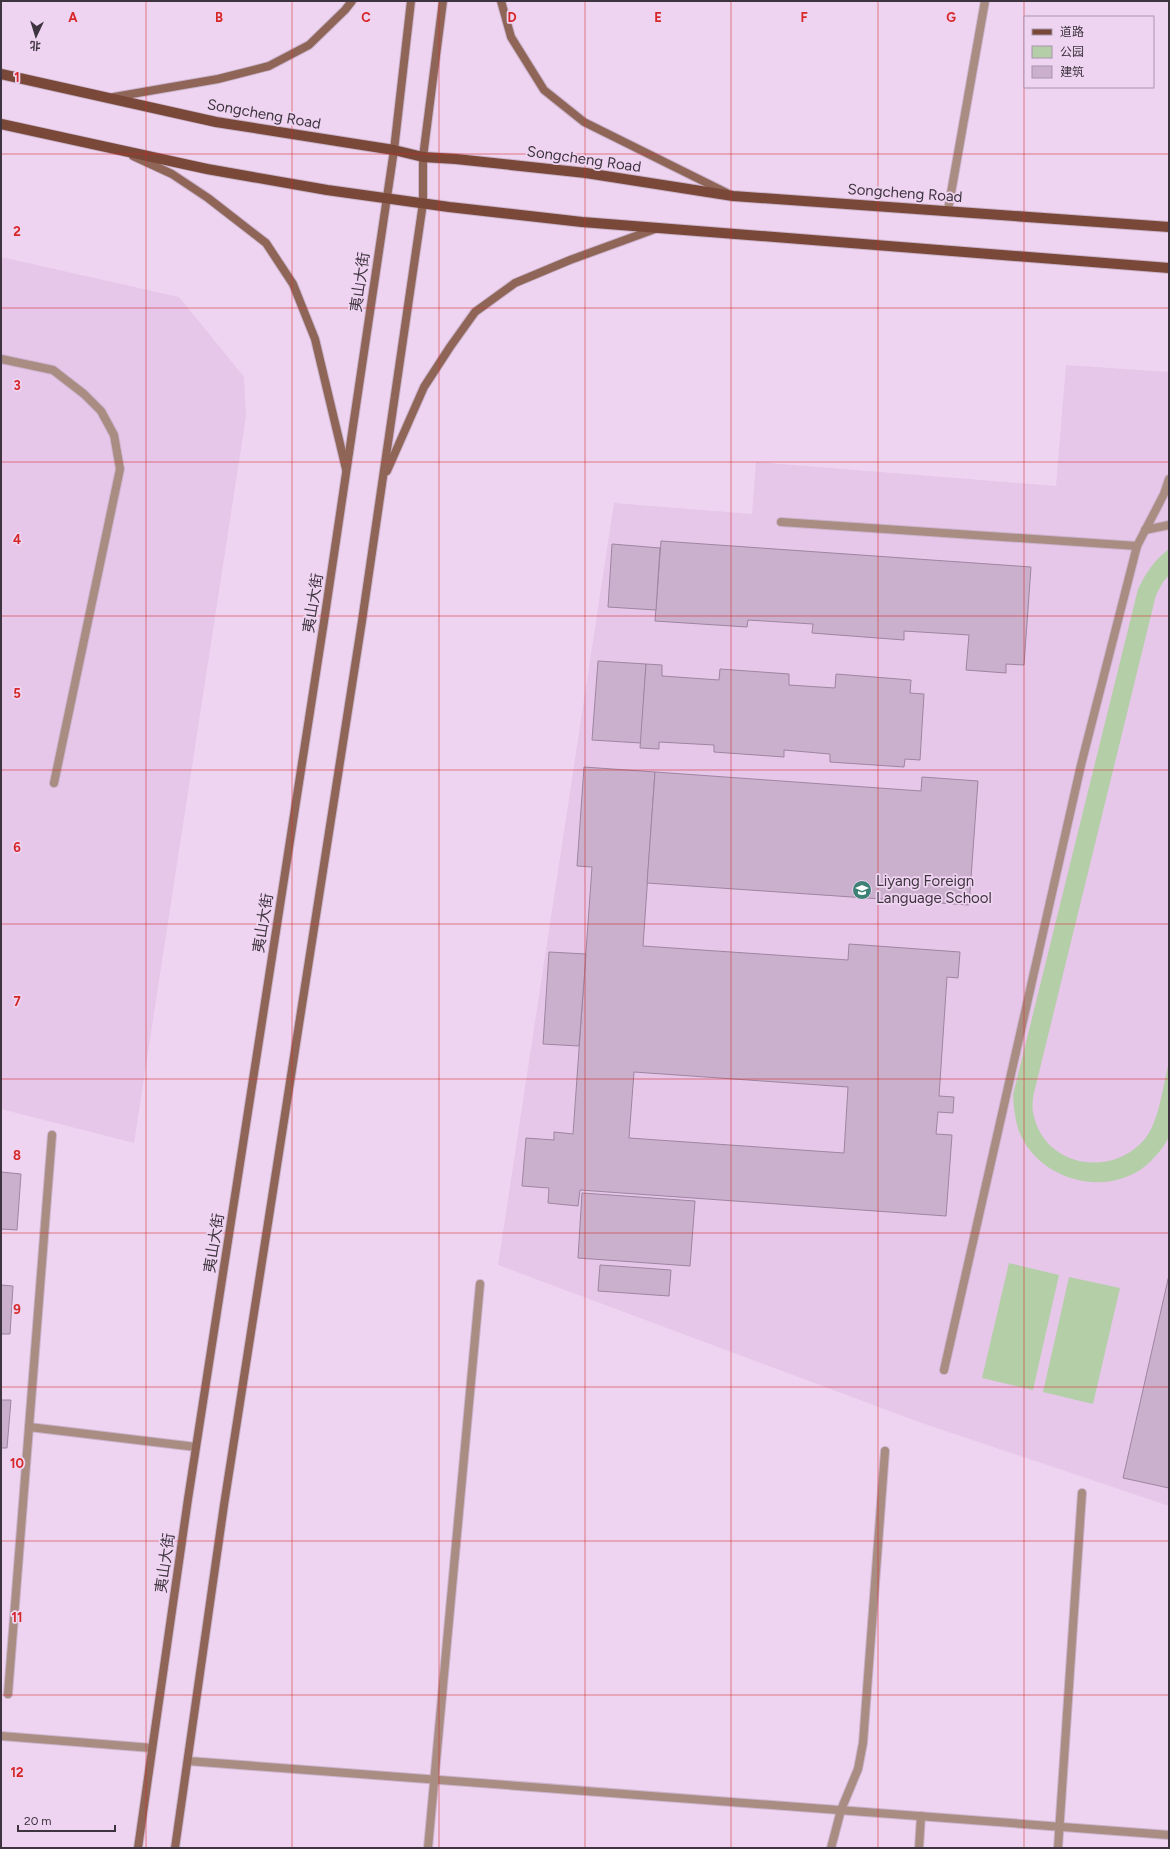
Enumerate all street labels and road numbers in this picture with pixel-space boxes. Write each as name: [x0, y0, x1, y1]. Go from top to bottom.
street label: Songcheng Road: [206, 95, 322, 133]
street label: Songcheng Road: [526, 142, 642, 176]
street label: Songcheng Road: [847, 180, 963, 206]
street label: 夷山大街: [347, 251, 373, 313]
street label: 夷山大街: [299, 572, 327, 634]
street label: 夷山大街: [249, 892, 277, 954]
street label: 夷山大街: [200, 1212, 228, 1274]
street label: 夷山大街: [152, 1532, 178, 1594]

